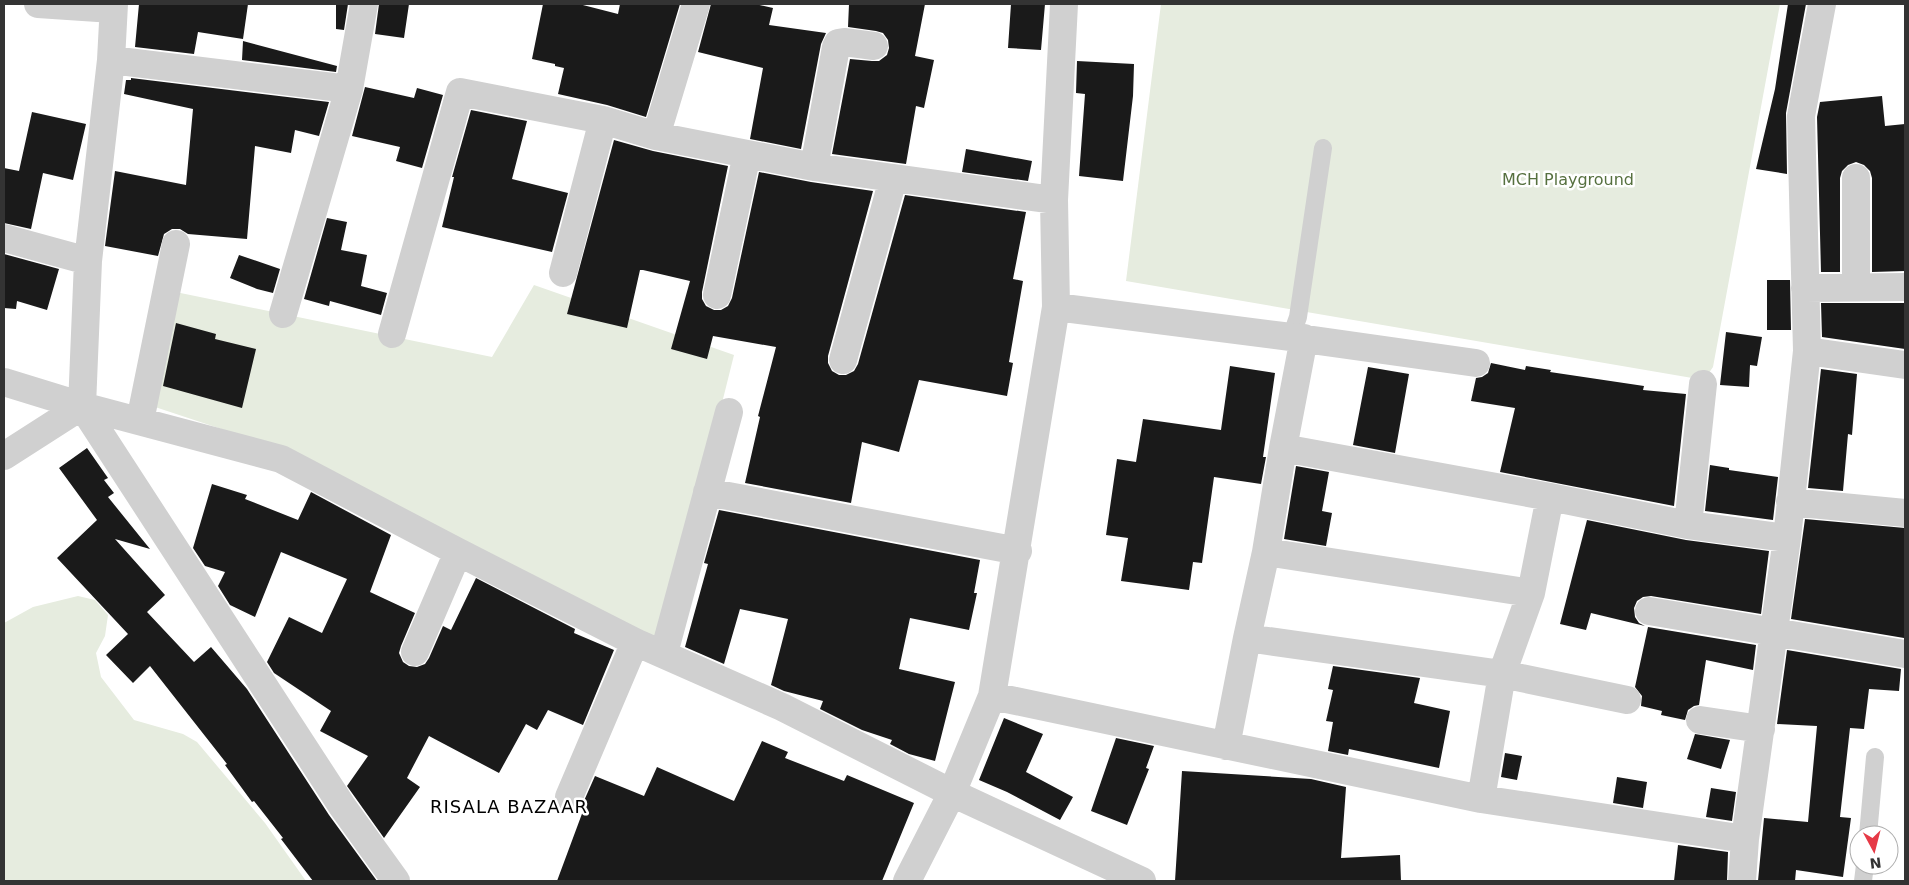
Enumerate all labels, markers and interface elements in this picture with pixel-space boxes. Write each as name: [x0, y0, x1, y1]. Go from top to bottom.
park label: MCH Playground: [1502, 170, 1634, 189]
district label: RISALA BAZAAR: [430, 796, 588, 817]
north arrow: [1849, 825, 1899, 875]
text: N: [1869, 854, 1882, 872]

